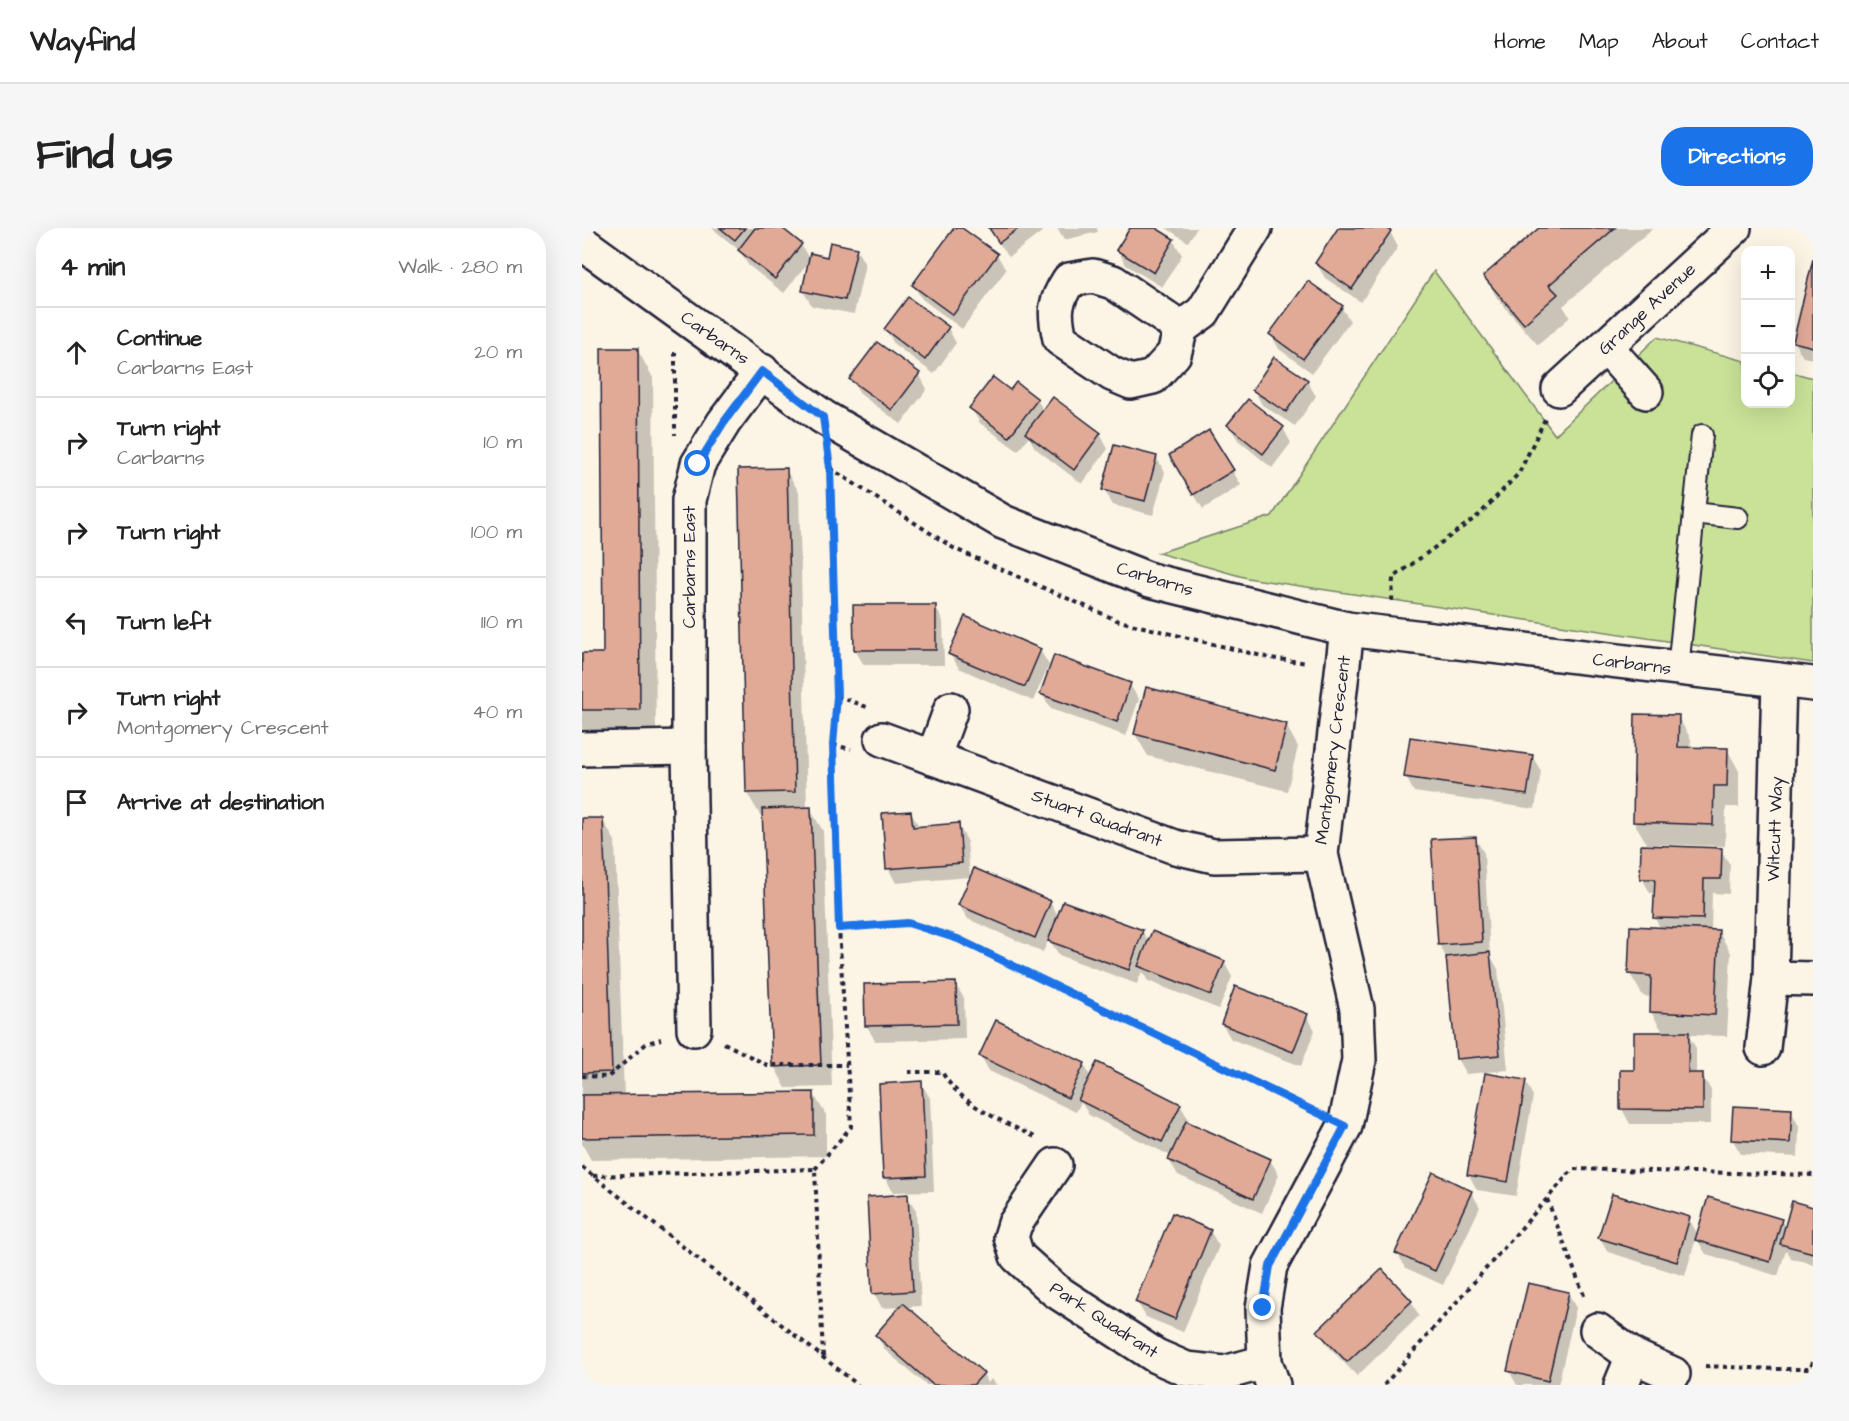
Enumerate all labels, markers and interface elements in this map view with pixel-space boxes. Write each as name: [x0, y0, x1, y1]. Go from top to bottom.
text: Wayfind: [30, 22, 135, 61]
text: Home: [1494, 27, 1546, 56]
text: Map: [1579, 27, 1619, 56]
text: About: [1652, 27, 1708, 56]
text: Contact: [1741, 27, 1819, 56]
text: Find us: [36, 127, 173, 185]
button: Directions: [1661, 127, 1813, 186]
map controls: [1741, 246, 1795, 408]
button: +: [1741, 246, 1795, 300]
text: 4 min: [60, 249, 125, 285]
text: Walk · 280 m: [398, 253, 522, 281]
street label: Grange Avenue: [1593, 257, 1702, 362]
button: −: [1741, 300, 1795, 354]
street label: Carbarns: [675, 305, 755, 371]
text: Continue: [117, 323, 202, 354]
icon: ahead: [60, 336, 93, 369]
text: 20 m: [474, 338, 522, 366]
text: Carbarns East: [117, 354, 253, 382]
button: locate: [1741, 354, 1795, 408]
text: Turn right: [117, 413, 220, 444]
icon: right: [60, 426, 93, 459]
text: 10 m: [483, 428, 522, 456]
text: Carbarns: [117, 444, 205, 472]
route start: [684, 450, 710, 476]
street label: Carbarns East: [677, 505, 702, 628]
icon: right: [60, 516, 93, 549]
text: Turn right: [117, 517, 220, 548]
text: 100 m: [471, 518, 522, 546]
street label: Carbarns: [1114, 555, 1196, 603]
icon: left: [60, 606, 93, 639]
text: Turn left: [117, 607, 211, 638]
text: 110 m: [481, 608, 522, 636]
street label: Carbarns: [1591, 647, 1673, 681]
street label: Montgomery Crescent: [1309, 653, 1358, 846]
text: Turn right: [117, 683, 220, 714]
icon: right: [60, 696, 93, 729]
text: 40 m: [472, 698, 522, 726]
text: Montgomery Crescent: [117, 714, 328, 742]
street label: Witcutt Way: [1761, 776, 1790, 882]
street label: Stuart Quadrant: [1028, 783, 1166, 853]
icon: arrive: [60, 786, 93, 819]
text: Arrive at destination: [117, 787, 324, 818]
street label: Park Quadrant: [1045, 1276, 1164, 1365]
route end: [1249, 1294, 1275, 1320]

